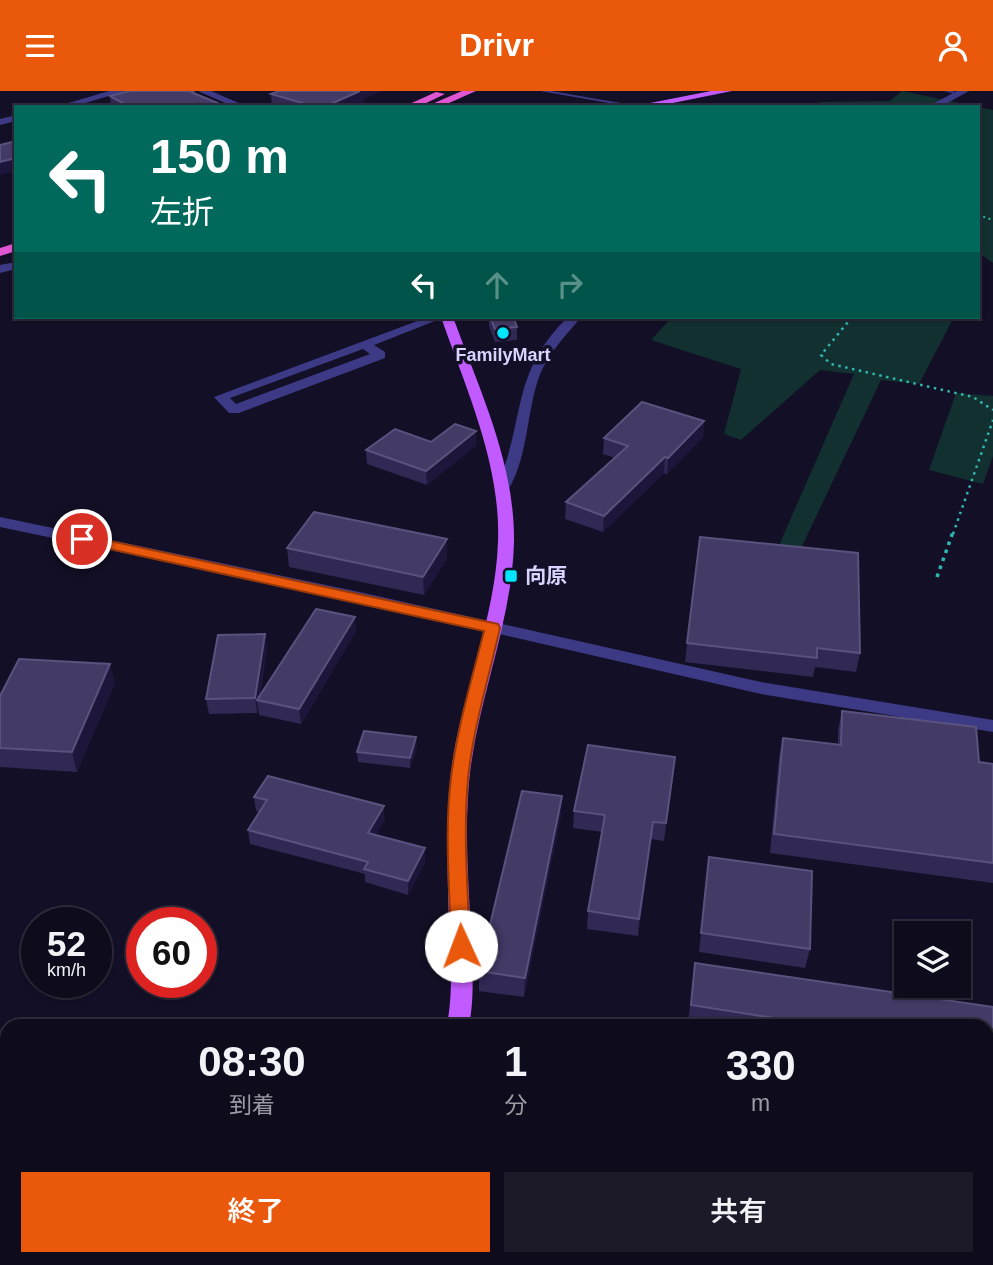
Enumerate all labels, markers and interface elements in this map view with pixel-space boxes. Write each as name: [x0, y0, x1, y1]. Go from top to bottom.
icon: menu: [21, 27, 59, 65]
text: Drivr: [459, 27, 534, 63]
icon: person: [934, 27, 972, 65]
text: 150 m: [150, 129, 289, 183]
icon: left: [35, 133, 126, 224]
text: 左折: [150, 194, 214, 230]
icon: left: [405, 266, 443, 304]
icon: ahead: [478, 266, 516, 304]
icon: right: [551, 266, 589, 304]
marker: FamilyMart: [495, 325, 511, 341]
place label: FamilyMart: [455, 345, 551, 365]
pin: [52, 509, 112, 569]
icon: arrive: [63, 520, 101, 558]
place label: 向原: [525, 564, 567, 587]
marker: 向原: [503, 568, 519, 584]
speed limit sign: 60: [126, 907, 217, 998]
position arrow: [424, 909, 498, 983]
map controls: [894, 921, 971, 998]
button: layers: [894, 921, 971, 998]
text: 52: [47, 924, 86, 963]
text: km/h: [47, 960, 86, 980]
text: 08:30: [198, 1038, 306, 1085]
text: 1: [504, 1038, 527, 1085]
text: 330: [726, 1042, 796, 1089]
text: m: [751, 1090, 770, 1116]
text: 到着: [229, 1092, 275, 1118]
text: 分: [504, 1092, 527, 1118]
button: 終了: [21, 1172, 490, 1252]
button: 共有: [504, 1172, 973, 1252]

